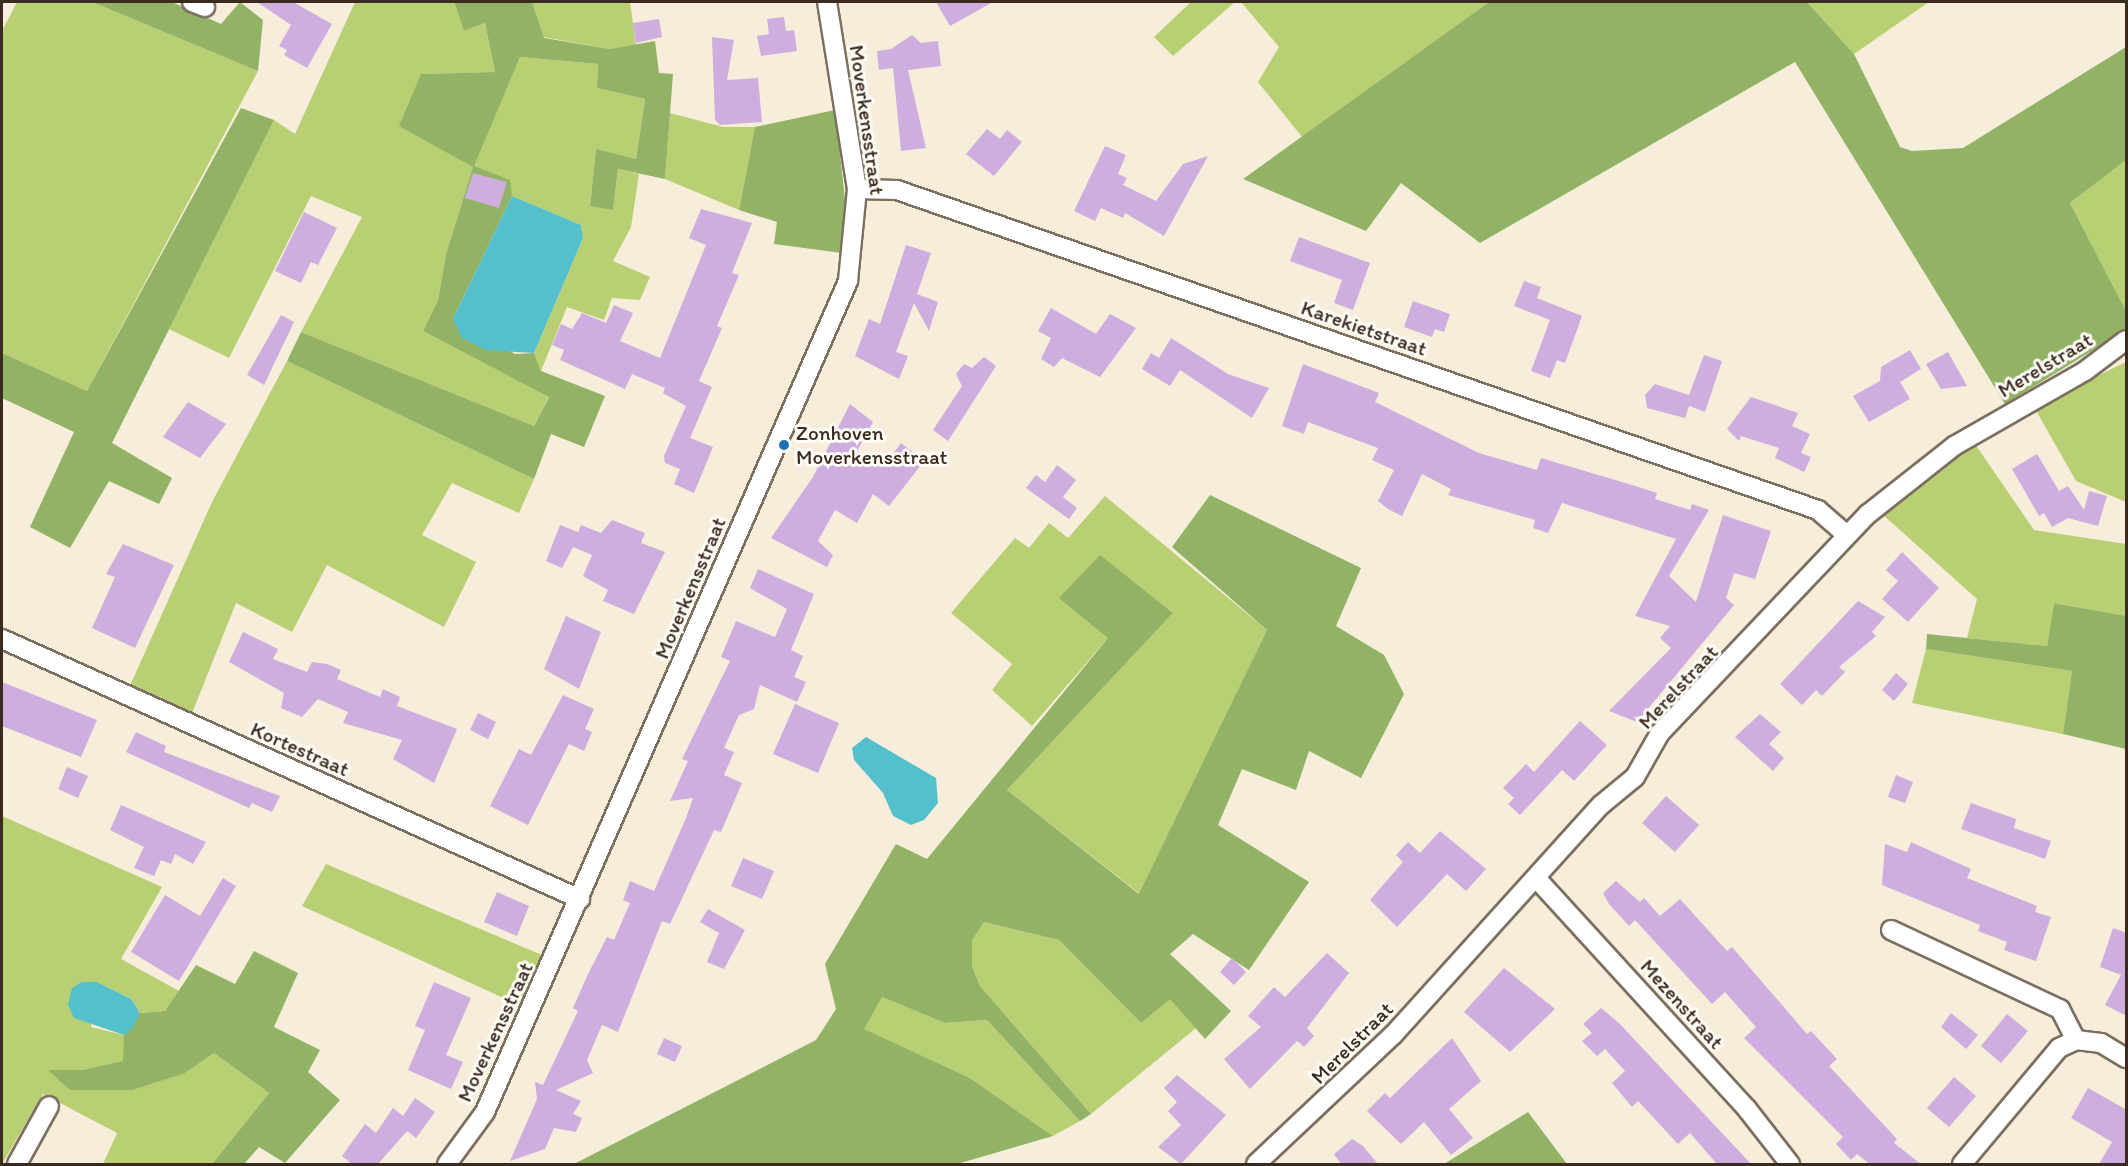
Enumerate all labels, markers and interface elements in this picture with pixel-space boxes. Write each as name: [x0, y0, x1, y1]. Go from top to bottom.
street label: Moverkensstraat: [844, 43, 890, 197]
street label: Karekietstraat: [1298, 295, 1430, 361]
street label: Merelstraat: [1993, 327, 2097, 403]
place label: Zonhoven Moverkensstraat: [796, 420, 947, 470]
marker: Zonhoven Moverkensstraat: [777, 438, 791, 452]
street label: Moverkensstraat: [649, 513, 731, 663]
street label: Merelstraat: [1633, 640, 1723, 734]
street label: Kortestraat: [247, 716, 353, 782]
street label: Mezenstraat: [1635, 954, 1729, 1054]
street label: Moverkensstraat: [452, 958, 538, 1106]
street label: Merelstraat: [1306, 997, 1398, 1089]

